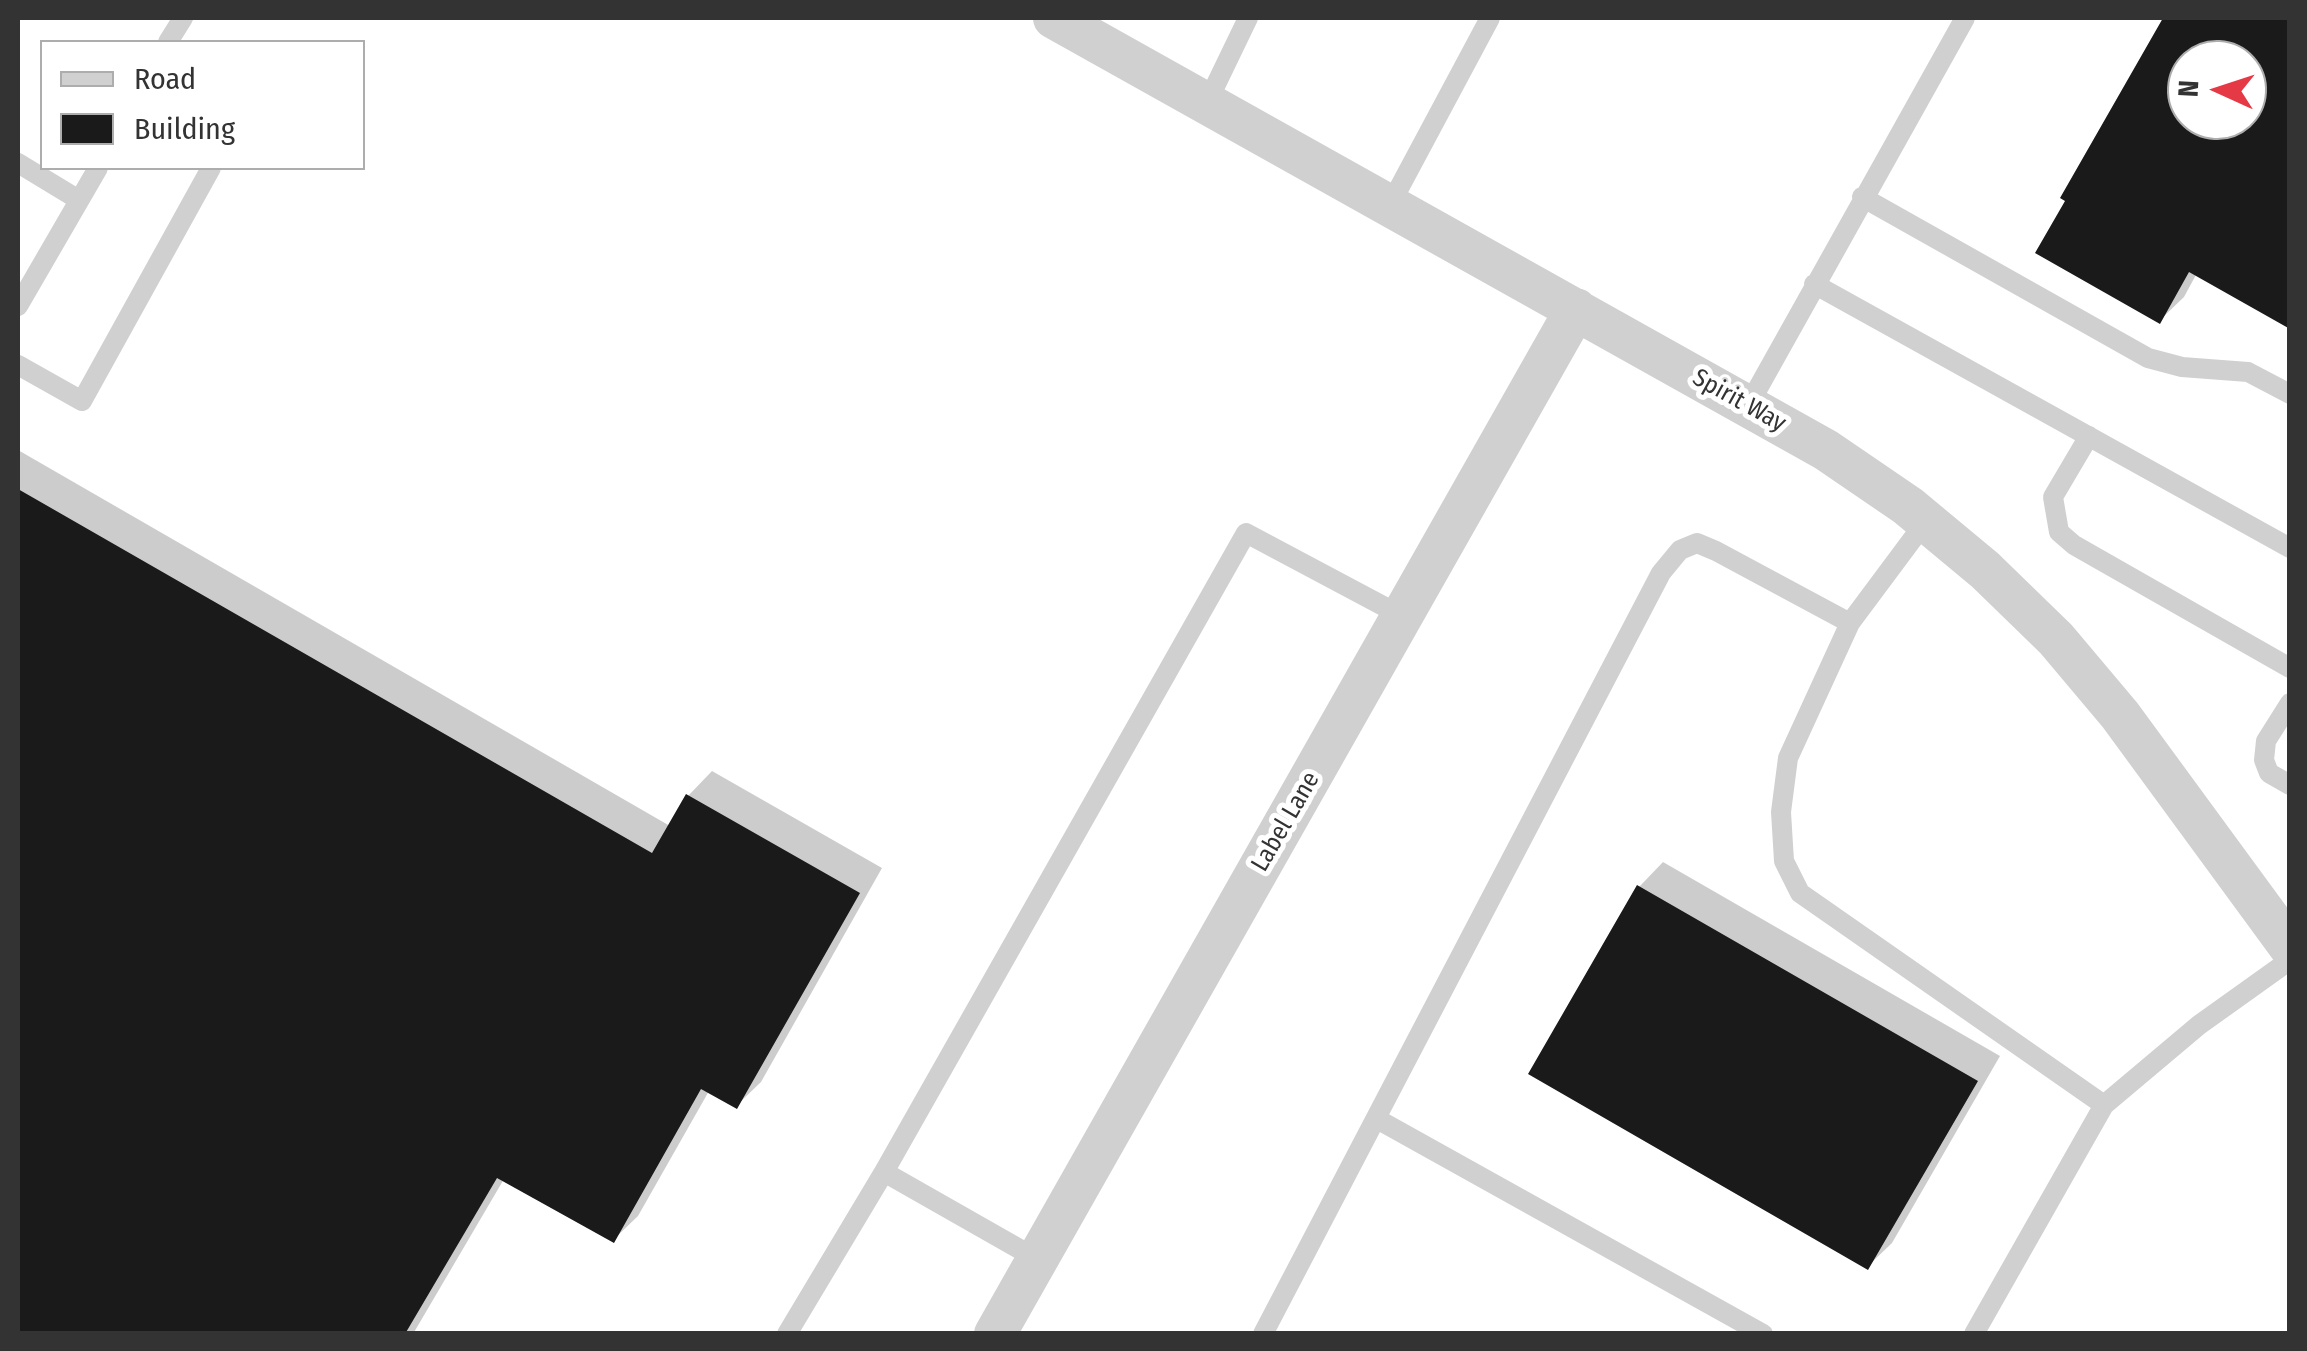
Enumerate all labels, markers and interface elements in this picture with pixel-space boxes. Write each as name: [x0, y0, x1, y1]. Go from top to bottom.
legend: [40, 40, 365, 170]
north arrow: [2167, 40, 2267, 140]
text: Road: [134, 61, 196, 97]
text: N: [2172, 79, 2205, 98]
text: Building: [134, 111, 235, 147]
street label: Spirit Way: [1687, 363, 1791, 439]
street label: Label Lane: [1246, 767, 1326, 877]

